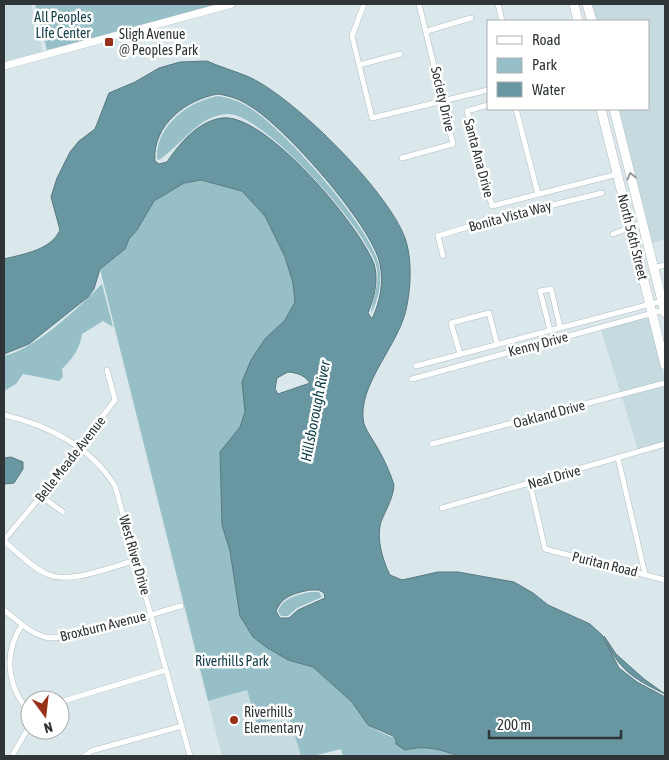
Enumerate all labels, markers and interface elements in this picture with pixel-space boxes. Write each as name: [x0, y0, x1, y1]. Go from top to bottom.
park label: All Peoples LIfe Center: [34, 9, 92, 41]
legend: [487, 20, 649, 110]
place label: Sligh Avenue @ Peoples Park: [119, 26, 198, 58]
text: Road: [532, 31, 561, 48]
marker: Sligh Avenue @ Peoples Park: [103, 36, 115, 48]
text: Park: [532, 56, 557, 73]
street label: Society Drive: [428, 65, 458, 133]
text: Water: [532, 81, 565, 98]
street label: Santa Ana Drive: [461, 117, 497, 199]
one-way arrow: [626, 171, 637, 180]
street label: North 56th Street: [615, 192, 651, 282]
street label: Bonita Vista Way: [467, 197, 553, 235]
street label: Kenny Drive: [506, 328, 570, 360]
water label: Hillsborough River: [297, 359, 333, 463]
street label: Oakland Drive: [511, 397, 587, 431]
street label: Belle Meade Avenue: [32, 413, 108, 505]
street label: Neal Drive: [526, 462, 582, 492]
street label: West River Drive: [116, 513, 154, 597]
street label: Puritan Road: [571, 548, 639, 580]
street label: Broxburn Avenue: [58, 608, 148, 644]
park label: Riverhills Park: [195, 653, 269, 669]
north arrow: [20, 690, 70, 740]
place label: Riverhills Elementary: [244, 704, 304, 736]
scale bar: [489, 708, 622, 740]
marker: Riverhills Elementary: [228, 714, 240, 726]
text: 200 m: [497, 716, 531, 733]
text: N: [42, 719, 54, 736]

